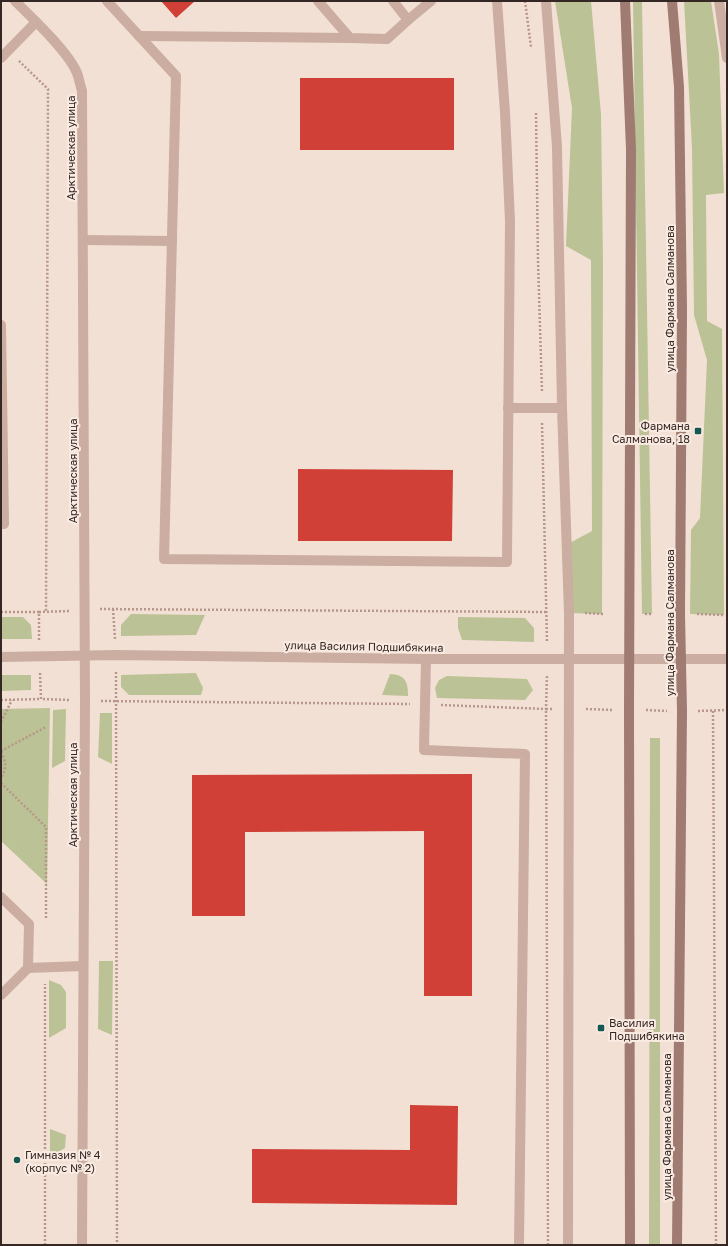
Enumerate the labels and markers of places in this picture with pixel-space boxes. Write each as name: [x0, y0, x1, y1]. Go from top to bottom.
place label: Фармана Салманова, 18: [612, 419, 690, 445]
marker: Фармана Салманова, 18: [693, 426, 703, 436]
place label: Василия Подшибякина: [609, 1016, 685, 1042]
marker: Василия Подшибякина: [596, 1023, 606, 1033]
place label: Гимназия № 4 (корпус № 2): [25, 1148, 101, 1174]
marker: Гимназия № 4 (корпус № 2): [12, 1155, 22, 1165]

